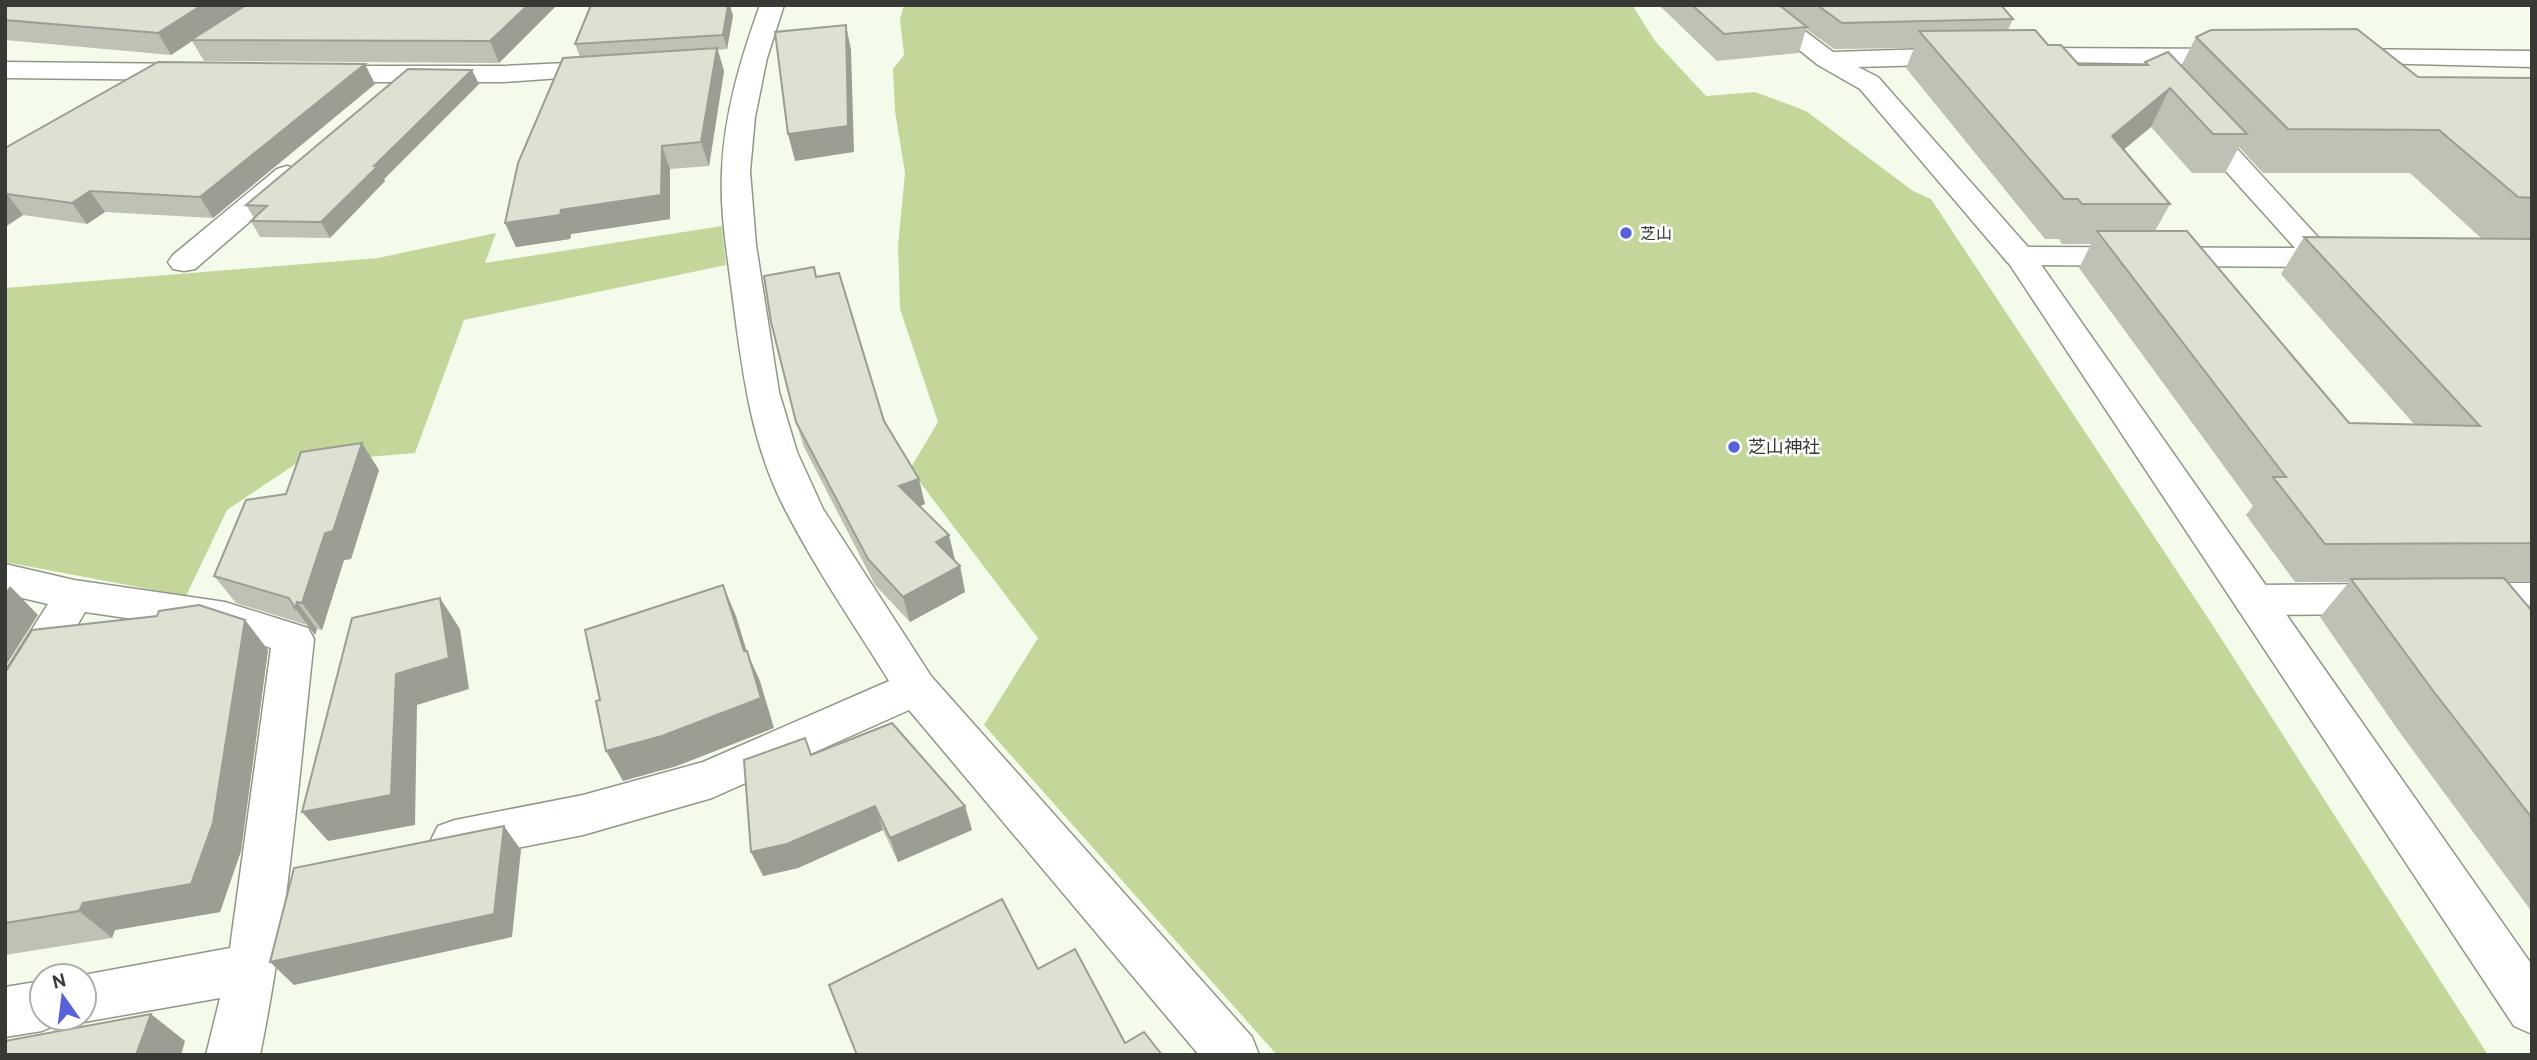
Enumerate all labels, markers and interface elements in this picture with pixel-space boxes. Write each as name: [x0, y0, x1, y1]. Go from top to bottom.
marker: 芝山: [1618, 225, 1634, 241]
place label: 芝山: [1640, 225, 1672, 245]
place label: 芝山神社: [1748, 437, 1820, 460]
marker: 芝山神社: [1726, 439, 1742, 455]
north arrow: [28, 962, 98, 1032]
text: N: [50, 969, 69, 996]

